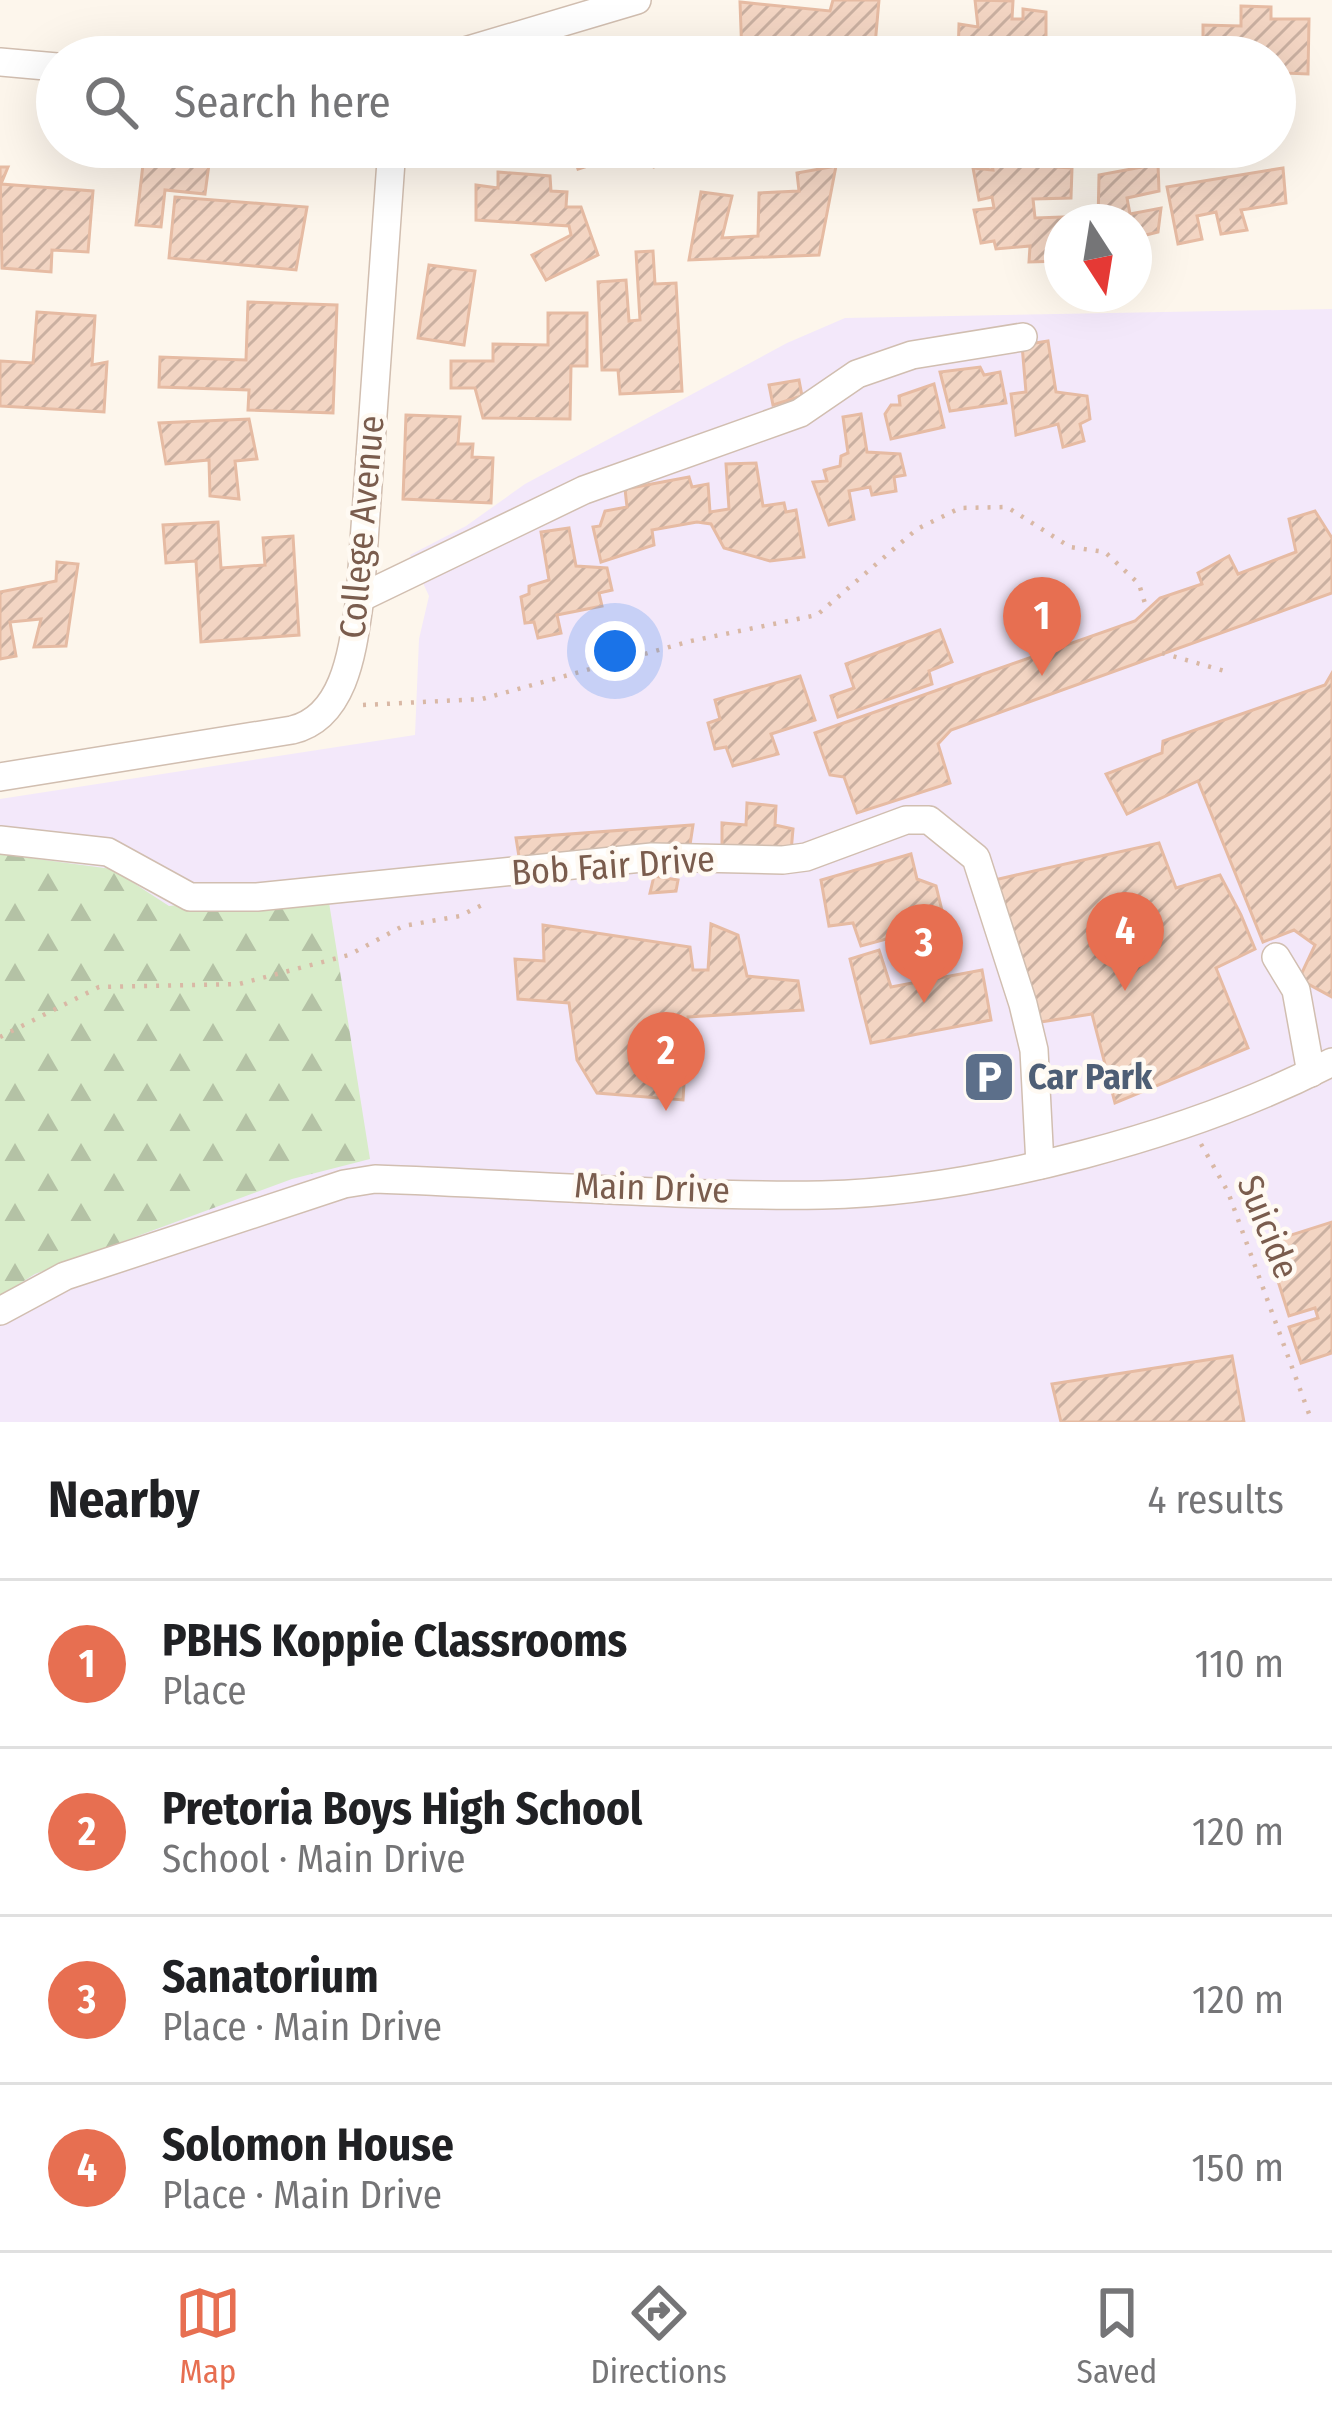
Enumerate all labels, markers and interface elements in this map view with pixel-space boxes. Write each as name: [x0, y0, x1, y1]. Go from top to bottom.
search box: [36, 36, 1296, 168]
icon: search: [78, 69, 144, 135]
text: Search here: [174, 75, 391, 129]
north arrow: [1044, 204, 1152, 312]
street label: College Avenue: [330, 414, 394, 640]
pin: 1: [1003, 577, 1081, 676]
your location: [585, 621, 645, 681]
street label: Bob Fair Drive: [510, 837, 716, 895]
pin: 4: [1086, 892, 1164, 991]
pin: 3: [885, 904, 963, 1003]
pin: 2: [627, 1012, 705, 1111]
parking icon: Car Park: [961, 1049, 1017, 1105]
place label: Car Park: [1028, 1055, 1153, 1099]
street label: Main Drive: [573, 1163, 731, 1213]
street label: Suicide: [1227, 1169, 1309, 1285]
text: Nearby: [48, 1469, 200, 1531]
text: 4 results: [1147, 1477, 1284, 1523]
text: PBHS Koppie Classrooms: [162, 1614, 627, 1668]
text: 1: [79, 1641, 95, 1687]
text: 110 m: [1195, 1641, 1284, 1687]
text: Place: [162, 1668, 246, 1714]
text: Pretoria Boys High School: [162, 1782, 642, 1836]
text: 2: [78, 1809, 96, 1855]
text: 120 m: [1192, 1809, 1284, 1855]
text: School · Main Drive: [162, 1836, 465, 1882]
text: Sanatorium: [162, 1950, 379, 2004]
text: 3: [78, 1977, 96, 2023]
text: 120 m: [1192, 1977, 1284, 2023]
text: Place · Main Drive: [162, 2004, 442, 2050]
text: Solomon House: [162, 2118, 454, 2172]
text: 4: [77, 2145, 97, 2191]
text: 150 m: [1191, 2145, 1284, 2191]
text: Place · Main Drive: [162, 2172, 442, 2218]
tab: Map: [175, 2280, 241, 2392]
tab: Directions: [590, 2280, 727, 2392]
tab: Saved: [1077, 2280, 1157, 2392]

